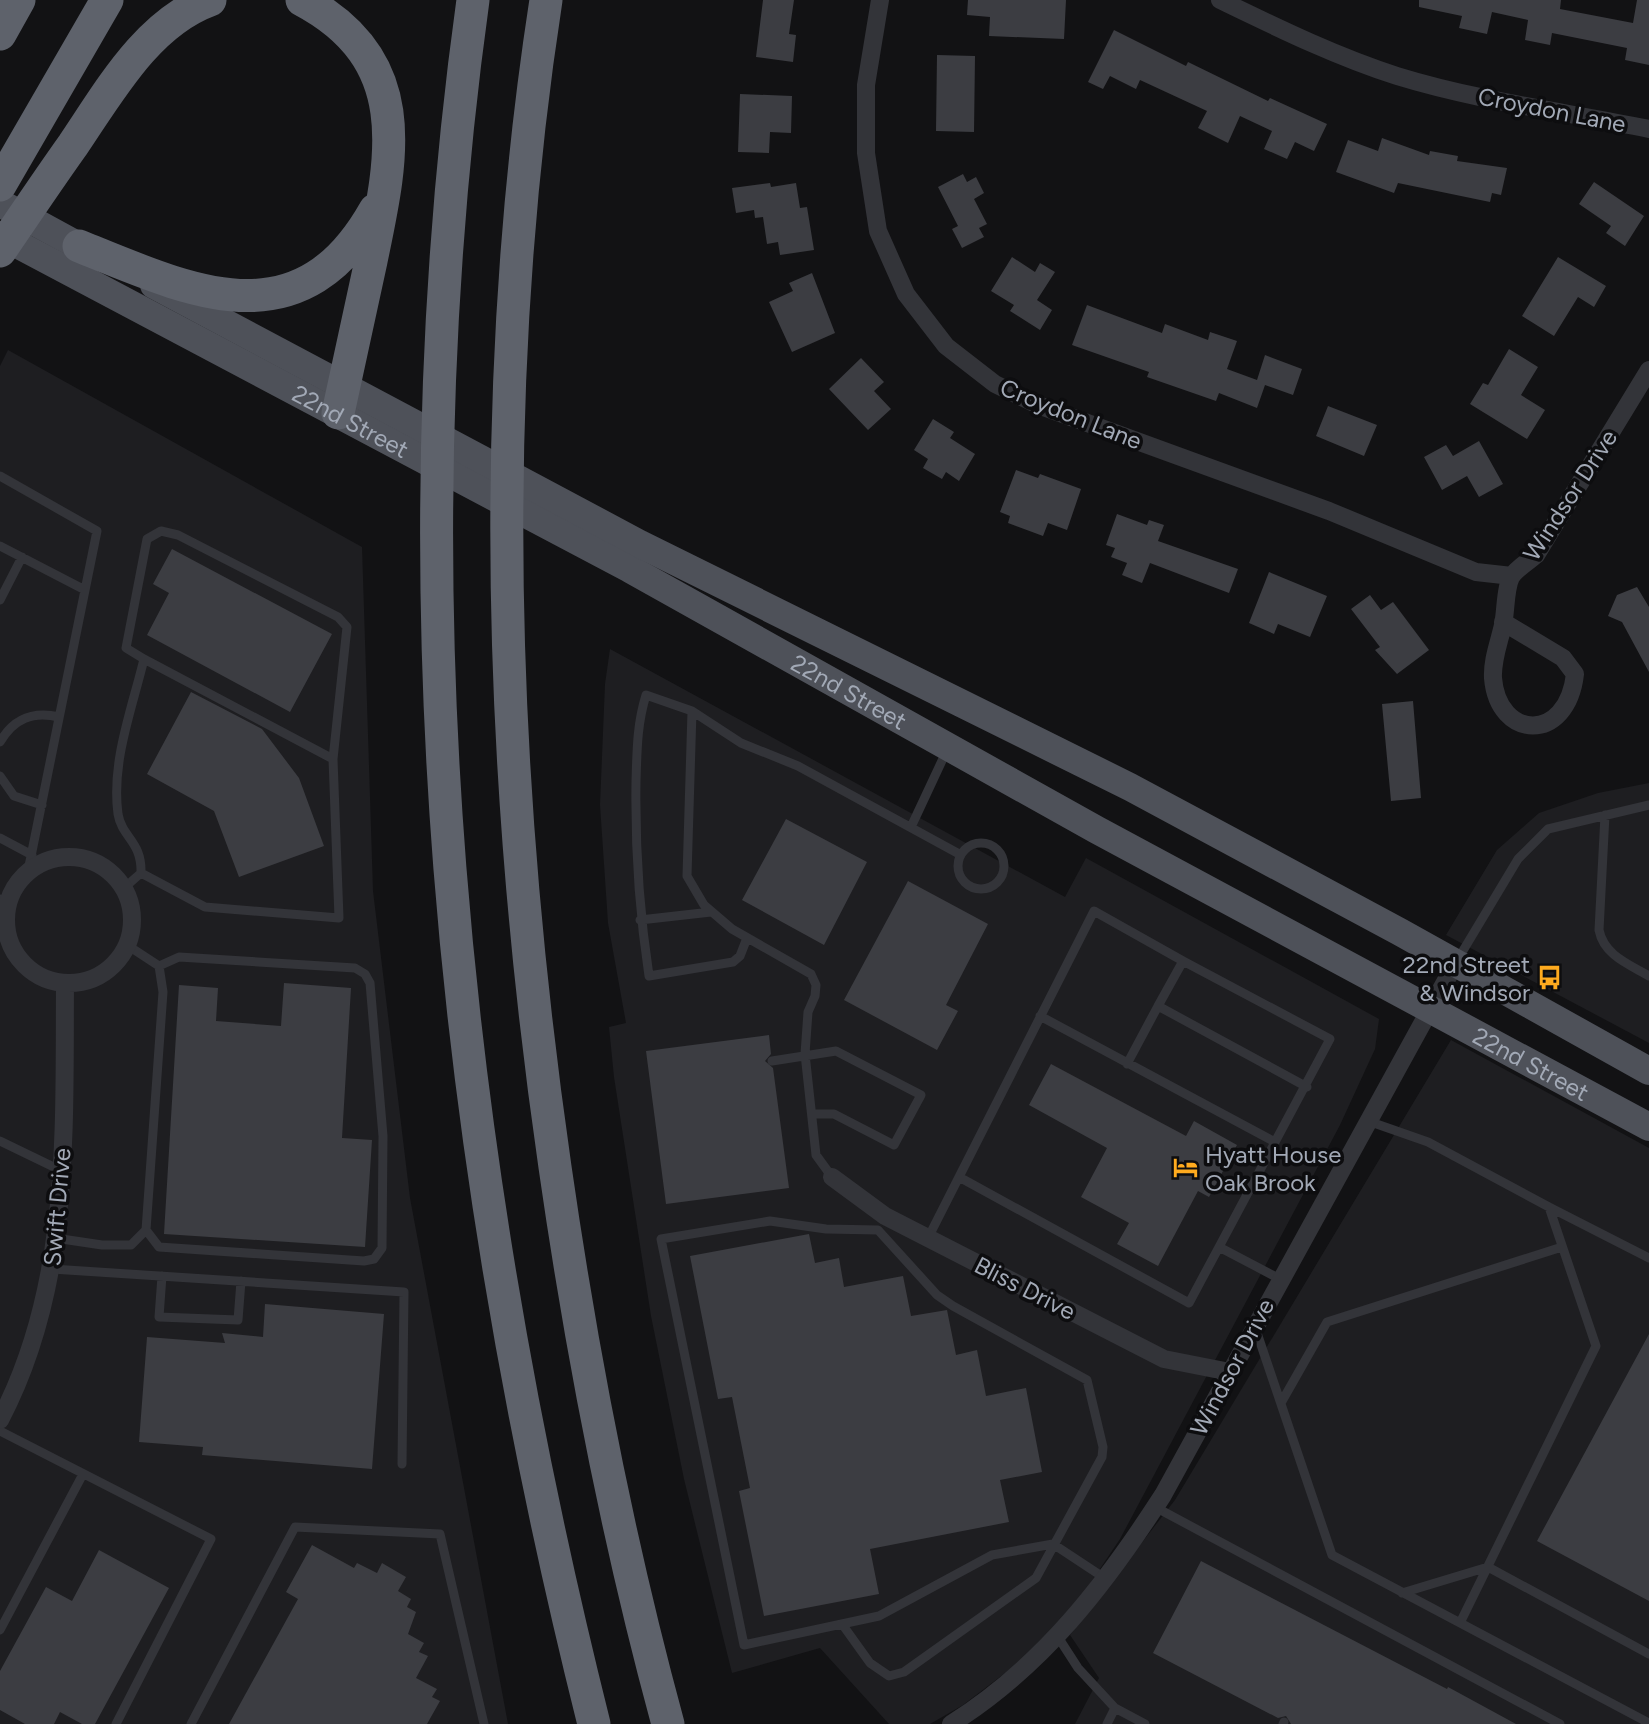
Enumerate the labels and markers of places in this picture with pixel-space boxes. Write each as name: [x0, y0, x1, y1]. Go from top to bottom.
place label: 22nd Street & Windsor: [1403, 950, 1530, 1007]
bus stop icon: 22nd Street & Windsor: [1536, 964, 1564, 992]
place label: Hyatt House Oak Brook: [1205, 1140, 1341, 1197]
hotel icon: Hyatt House Oak Brook: [1171, 1154, 1199, 1182]

